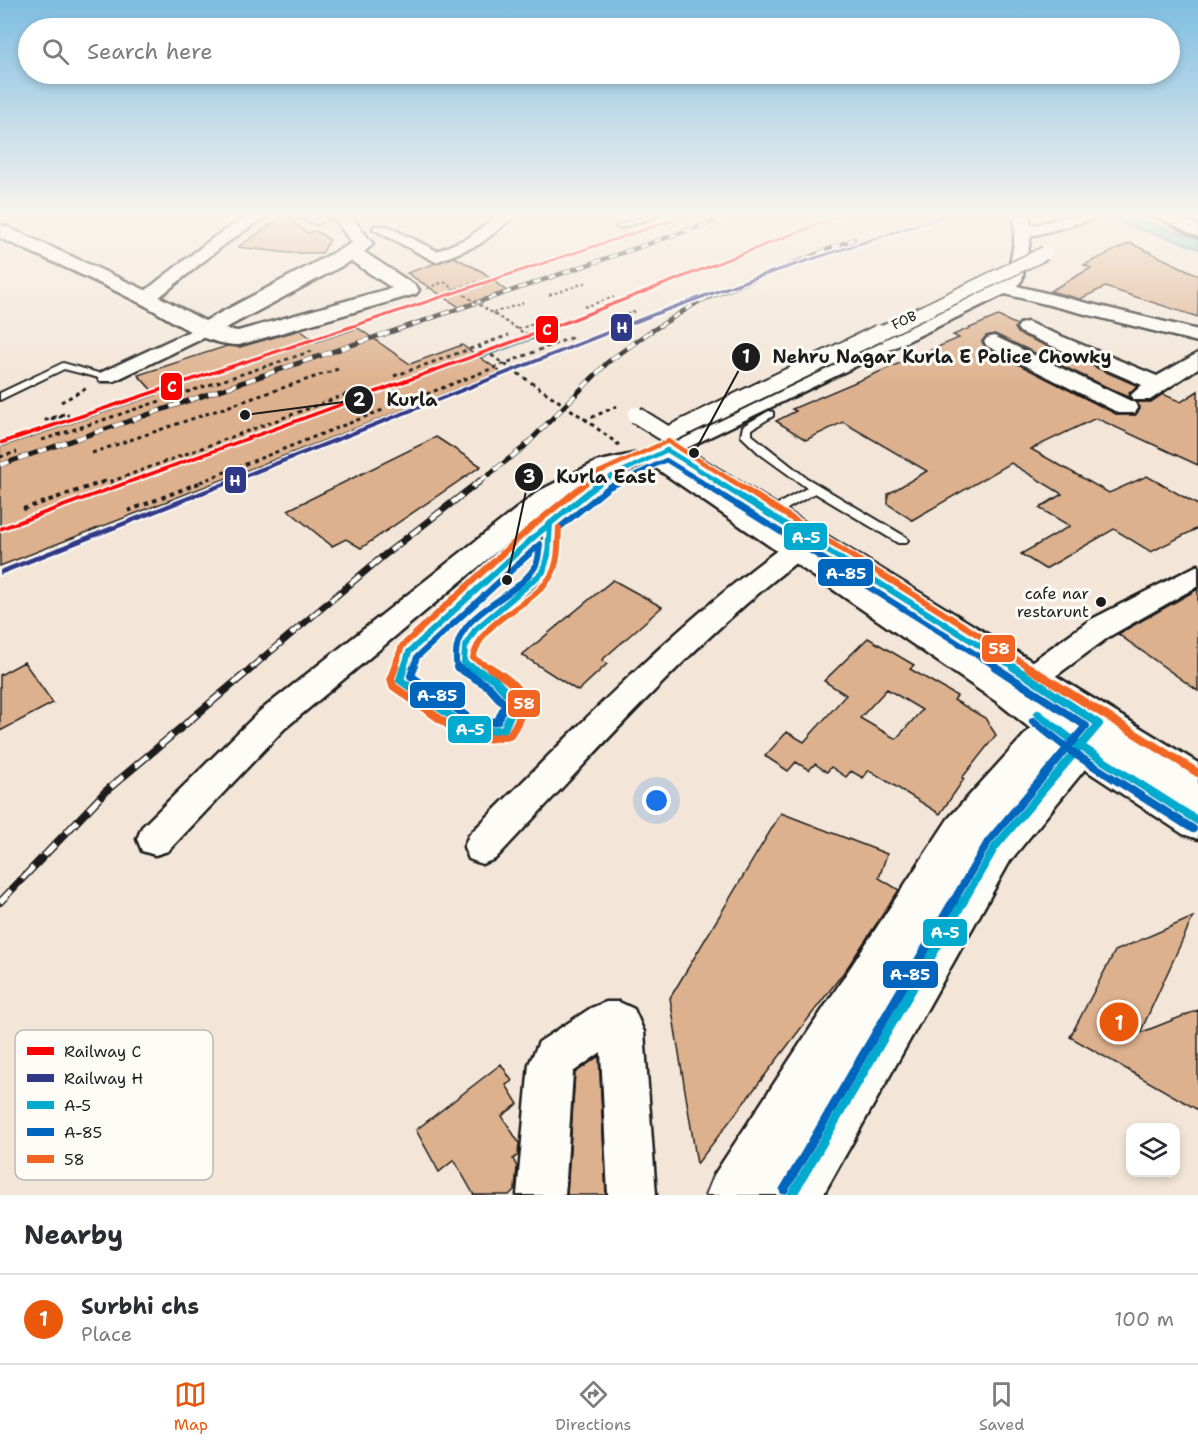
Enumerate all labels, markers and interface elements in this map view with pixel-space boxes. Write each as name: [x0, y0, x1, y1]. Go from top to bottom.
search box: [18, 18, 1180, 84]
icon: search: [39, 35, 72, 68]
text: Search here: [87, 37, 213, 66]
street label: FOB: [889, 306, 919, 334]
line badge: H: [610, 313, 633, 342]
line badge: C: [535, 315, 559, 344]
text: H: [616, 317, 628, 338]
text: C: [542, 319, 552, 340]
callout: Nehru Nagar Kurla E Police Chowky: [731, 339, 1124, 375]
text: 1: [742, 345, 750, 369]
text: Nehru Nagar Kurla E Police Chowky: [772, 345, 1112, 369]
line badge: C: [160, 372, 183, 401]
text: C: [167, 376, 177, 397]
callout: Kurla: [344, 382, 449, 418]
text: 2: [353, 388, 366, 412]
text: Kurla: [387, 388, 438, 412]
callout: Kurla East: [514, 459, 668, 495]
text: 3: [523, 465, 535, 489]
text: Kurla East: [556, 465, 656, 489]
line badge: H: [224, 466, 247, 494]
text: H: [229, 470, 241, 491]
line badge: A-5: [783, 522, 828, 551]
text: A-5: [791, 527, 821, 548]
line badge: A-85: [817, 558, 874, 587]
text: A-85: [826, 563, 866, 584]
place label: cafe nar restarunt: [1017, 583, 1089, 622]
marker: cafe nar restarunt: [1094, 595, 1108, 609]
line badge: 58: [981, 634, 1016, 663]
text: 58: [988, 638, 1010, 659]
line badge: A-85: [409, 681, 466, 709]
text: A-85: [417, 685, 457, 706]
line badge: 58: [507, 689, 541, 718]
text: 58: [513, 693, 535, 714]
line badge: A-5: [447, 715, 492, 744]
text: A-5: [455, 719, 485, 740]
your location: [642, 786, 671, 815]
line badge: A-5: [922, 918, 968, 947]
text: A-5: [930, 922, 960, 943]
line badge: A-85: [882, 960, 939, 989]
text: A-85: [890, 964, 930, 985]
pin: 1: [1100, 1000, 1138, 1044]
legend: [15, 1030, 213, 1180]
text: Railway C: [64, 1041, 142, 1062]
text: Railway H: [64, 1068, 143, 1089]
text: A-5: [64, 1095, 91, 1116]
text: A-85: [64, 1122, 102, 1143]
map controls: [1126, 1123, 1180, 1177]
button: layers: [1126, 1123, 1180, 1177]
text: 58: [64, 1149, 85, 1170]
text: Nearby: [24, 1217, 123, 1252]
text: Surbhi chs: [81, 1292, 199, 1321]
text: 1: [39, 1306, 48, 1332]
text: 100 m: [1114, 1306, 1174, 1332]
text: Place: [81, 1321, 132, 1347]
tab: Map: [174, 1378, 208, 1435]
tab: Directions: [555, 1378, 632, 1435]
tab: Saved: [979, 1378, 1024, 1435]

